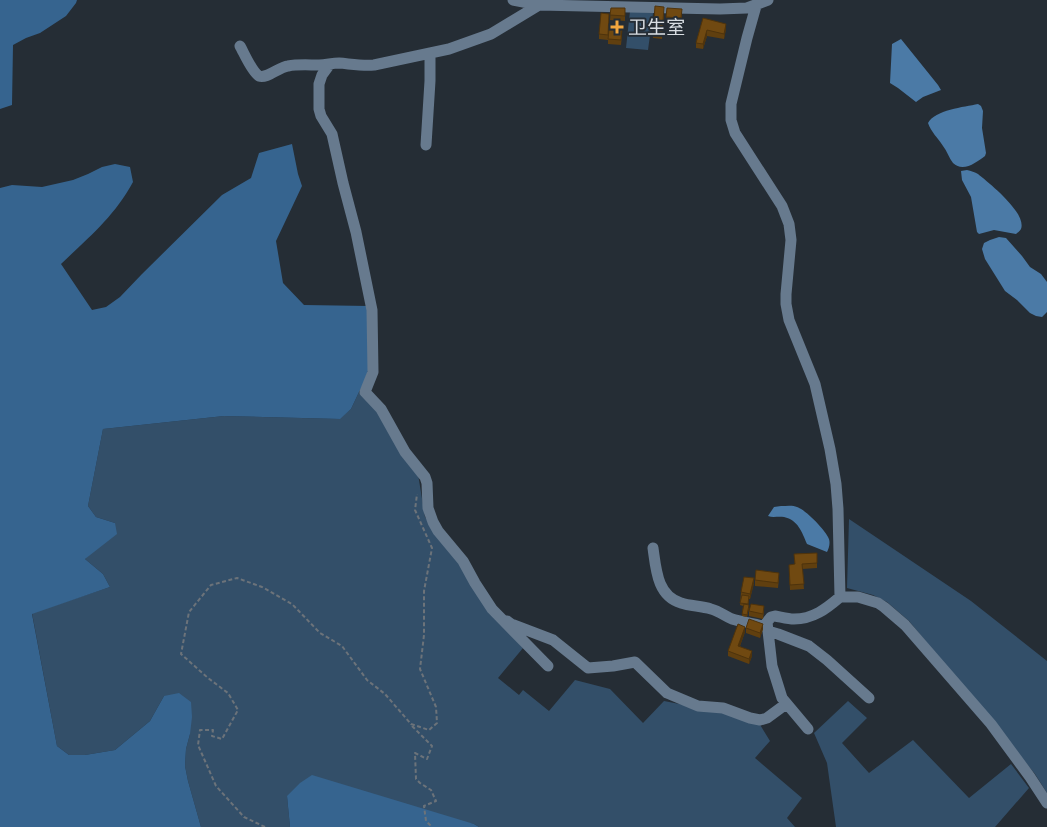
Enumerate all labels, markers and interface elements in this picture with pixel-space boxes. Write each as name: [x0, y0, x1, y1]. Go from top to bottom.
place label: 卫生室: [628, 16, 685, 40]
marker: 卫生室: [610, 20, 624, 34]

